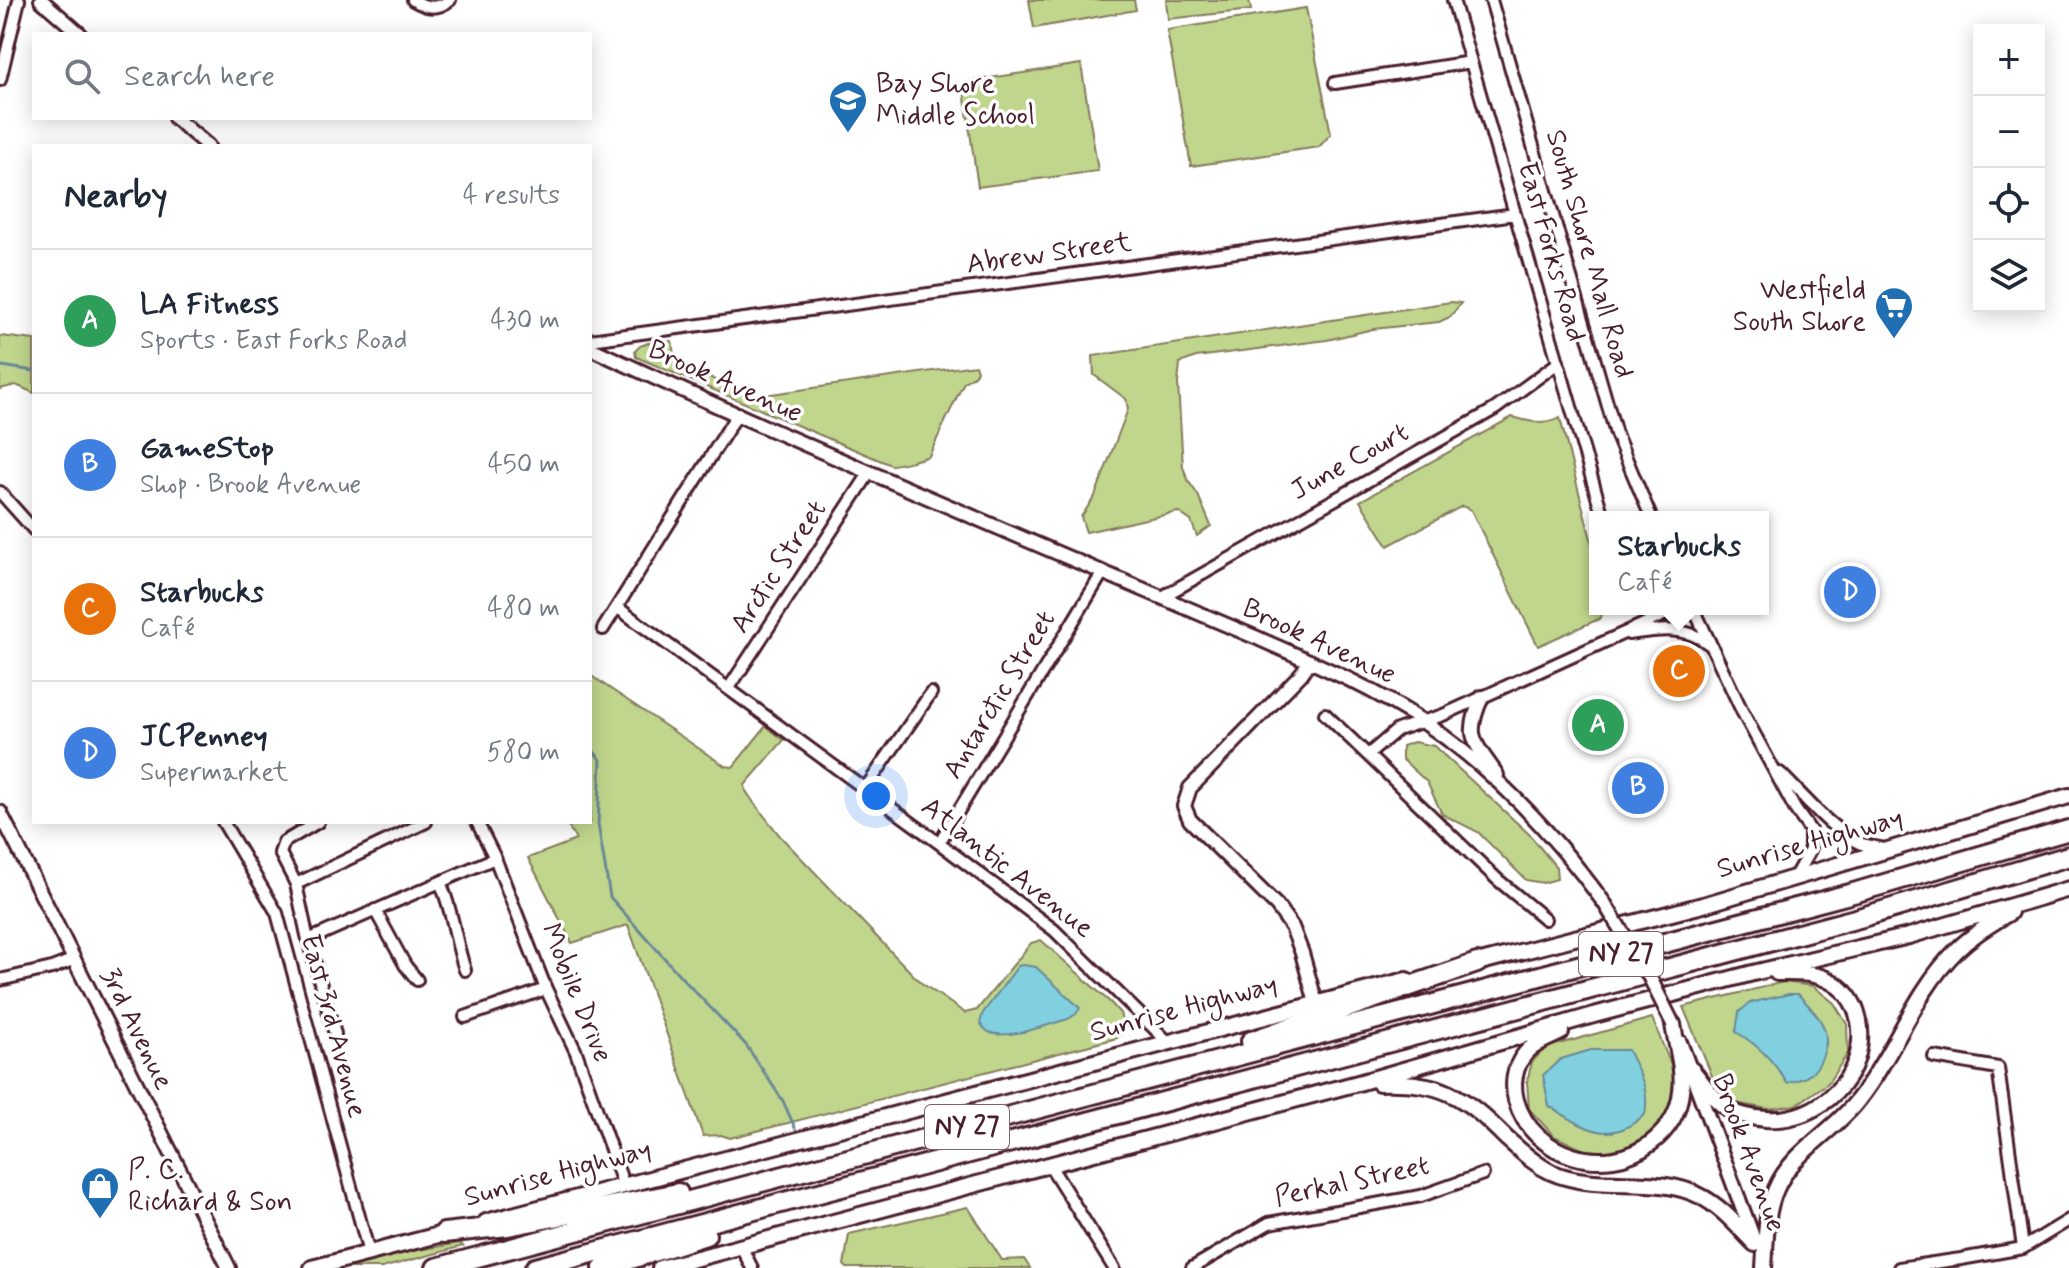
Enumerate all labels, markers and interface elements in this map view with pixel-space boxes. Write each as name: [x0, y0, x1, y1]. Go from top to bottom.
map controls: [1973, 24, 2045, 312]
button: +: [1973, 24, 2045, 96]
search box: [32, 32, 592, 120]
icon: search: [60, 54, 104, 98]
text: Search here: [124, 57, 275, 96]
place label: Bay Shore Middle School: [876, 66, 1035, 135]
school or university icon: Bay Shore Middle School: [827, 79, 869, 134]
button: −: [1973, 96, 2045, 168]
street label: South Shore Mall Road: [1536, 126, 1642, 382]
street label: East Forks Road: [1508, 158, 1594, 346]
button: locate: [1973, 168, 2045, 240]
text: Nearby: [64, 174, 168, 219]
text: 4 results: [463, 179, 560, 213]
street label: Abrew Street: [964, 224, 1134, 284]
button: layers: [1973, 240, 2045, 312]
place label: Westfield South Shore: [1733, 272, 1866, 341]
text: LA Fitness: [140, 285, 279, 324]
supermarket icon: Westfield South Shore: [1873, 285, 1915, 340]
text: A: [81, 304, 99, 338]
text: 430 m: [491, 304, 560, 338]
text: Sports · East Forks Road: [140, 324, 407, 358]
street label: Brook Avenue: [642, 331, 808, 433]
street label: June Court: [1284, 414, 1416, 510]
text: GameStop: [140, 429, 274, 468]
text: B: [82, 448, 98, 482]
text: 450 m: [488, 448, 560, 482]
text: Shop · Brook Avenue: [140, 468, 361, 502]
street label: Arctic Street: [722, 493, 836, 641]
popup: [1589, 511, 1769, 615]
text: Starbucks: [1617, 527, 1741, 566]
pin: D: [1824, 562, 1876, 622]
text: Café: [1617, 566, 1672, 600]
text: Starbucks: [140, 573, 264, 612]
street label: Brook Avenue: [1236, 590, 1402, 694]
text: C: [81, 592, 99, 626]
text: 480 m: [487, 592, 560, 626]
street label: Antarctic Street: [935, 604, 1065, 786]
text: Café: [140, 612, 195, 646]
pin: C: [1653, 641, 1705, 701]
pin: A: [1572, 695, 1624, 755]
text: JCPenney: [140, 717, 268, 756]
text: D: [81, 736, 99, 770]
text: 580 m: [487, 736, 560, 770]
text: Supermarket: [140, 756, 288, 790]
pin: B: [1612, 758, 1664, 818]
your location: [856, 776, 896, 816]
street label: Atlantic Avenue: [913, 789, 1101, 947]
street label: Sunrise Highway: [1713, 800, 1908, 890]
street label: Mobile Drive: [531, 918, 621, 1068]
street label: East 3rd Avenue: [291, 930, 375, 1122]
road number: NY 27: [1579, 932, 1663, 976]
street label: 3rd Avenue: [91, 962, 181, 1096]
street label: Sunrise Highway: [1086, 966, 1282, 1054]
street label: Brook Avenue: [1702, 1069, 1794, 1237]
road number: NY 27: [925, 1105, 1009, 1149]
street label: Sunrise Highway: [460, 1131, 656, 1219]
street label: Perkal Street: [1271, 1148, 1433, 1216]
place label: P. C. Richard & Son: [128, 1152, 293, 1221]
shop icon: P. C. Richard & Son: [79, 1165, 121, 1220]

